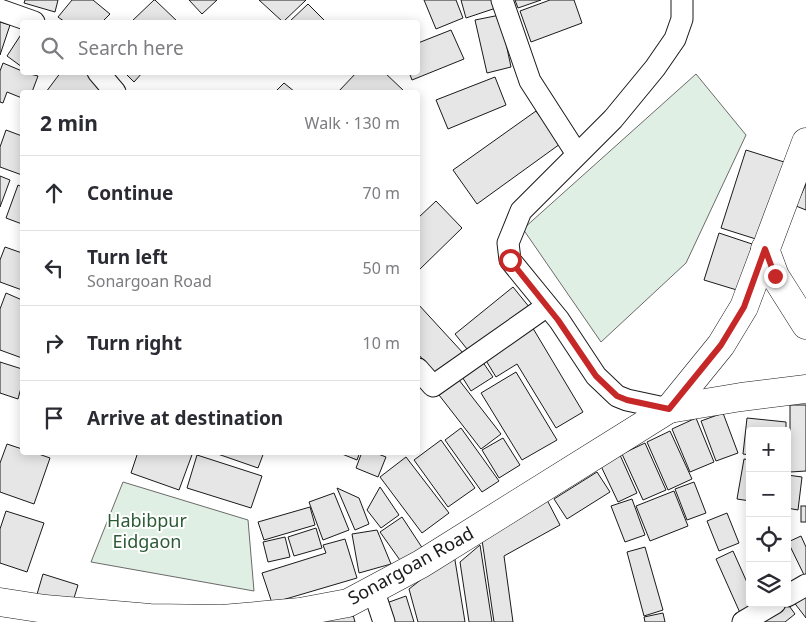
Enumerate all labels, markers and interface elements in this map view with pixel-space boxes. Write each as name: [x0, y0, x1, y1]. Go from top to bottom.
search box: [20, 20, 420, 75]
icon: search: [38, 34, 66, 62]
text: Search here: [78, 35, 184, 61]
text: 2 min: [40, 109, 98, 137]
text: Walk · 130 m: [305, 112, 400, 134]
icon: ahead: [40, 179, 68, 207]
text: Continue: [87, 180, 173, 206]
text: 70 m: [363, 182, 400, 204]
text: Turn left: [87, 244, 168, 270]
route start: [499, 249, 522, 272]
icon: left: [40, 254, 68, 282]
text: 50 m: [363, 257, 400, 279]
route end: [764, 265, 787, 288]
text: Sonargoan Road: [87, 270, 212, 292]
icon: right: [40, 329, 68, 357]
text: Turn right: [87, 330, 182, 356]
text: 10 m: [363, 332, 400, 354]
icon: arrive: [40, 404, 68, 432]
text: Arrive at destination: [87, 405, 283, 431]
map controls: [746, 427, 791, 607]
button: +: [746, 427, 791, 472]
button: −: [746, 472, 791, 517]
park label: Habibpur Eidgaon: [107, 508, 187, 553]
button: locate: [746, 517, 791, 562]
street label: Sonargoan Road: [343, 521, 478, 610]
button: layers: [746, 562, 791, 607]

